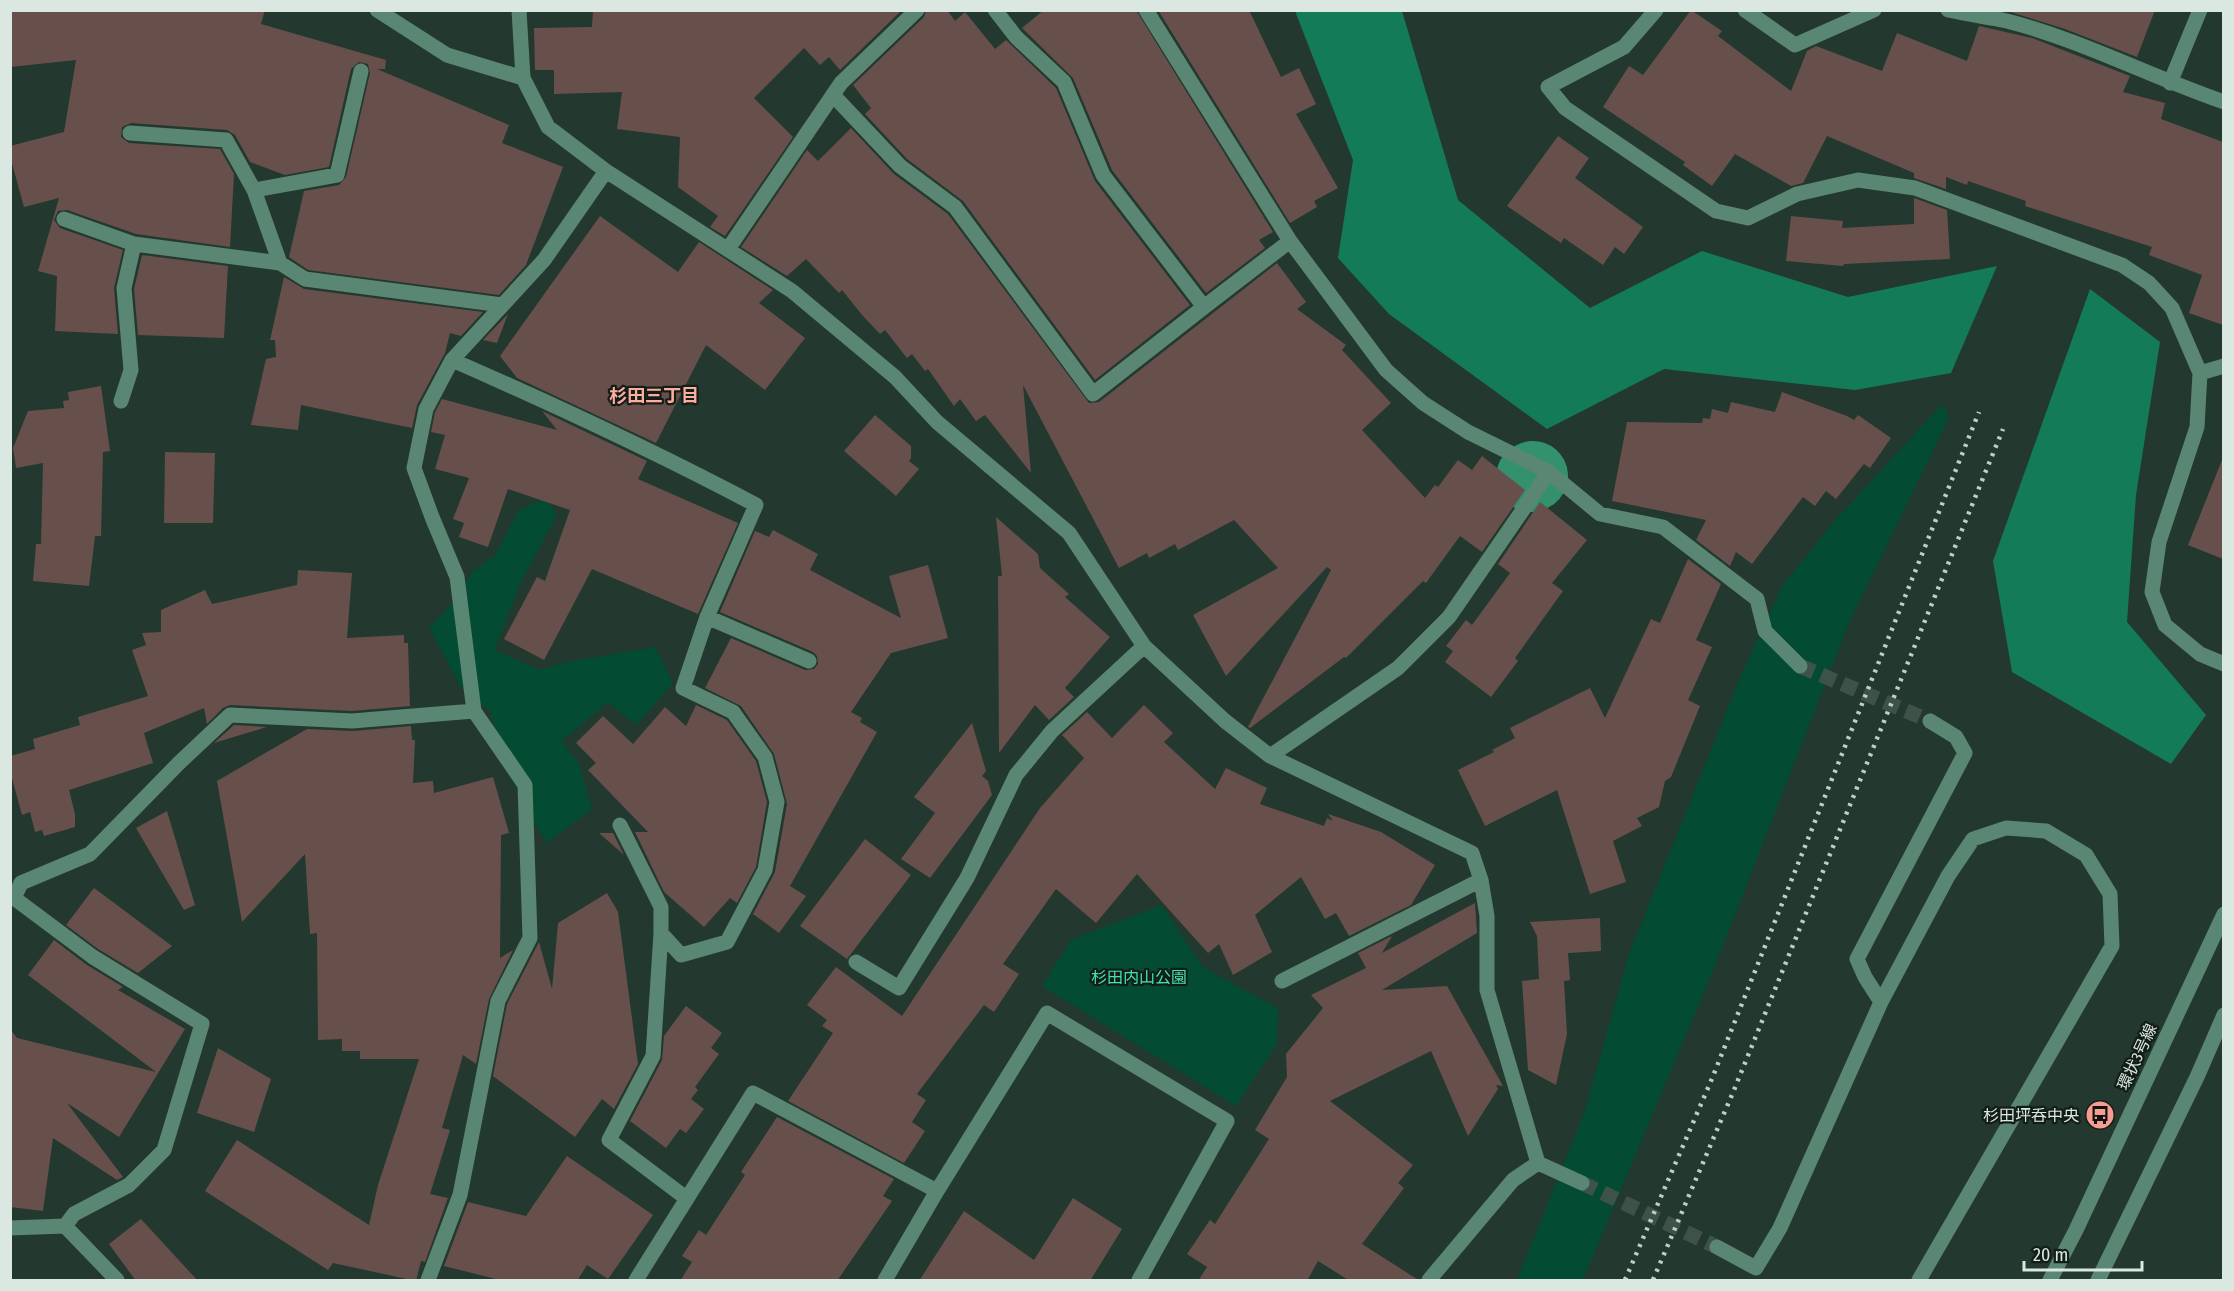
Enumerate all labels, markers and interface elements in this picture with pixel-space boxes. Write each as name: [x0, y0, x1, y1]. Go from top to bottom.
district label: 杉田三丁目: [609, 385, 699, 407]
park label: 杉田内山公園: [1091, 968, 1187, 987]
street label: 環状3号線: [2113, 1021, 2161, 1093]
bus stop icon: 杉田坪呑中央: [2084, 1099, 2116, 1131]
place label: 杉田坪呑中央: [1983, 1106, 2079, 1125]
scale bar: [2024, 1234, 2142, 1272]
text: 20 m: [2033, 1244, 2068, 1266]

